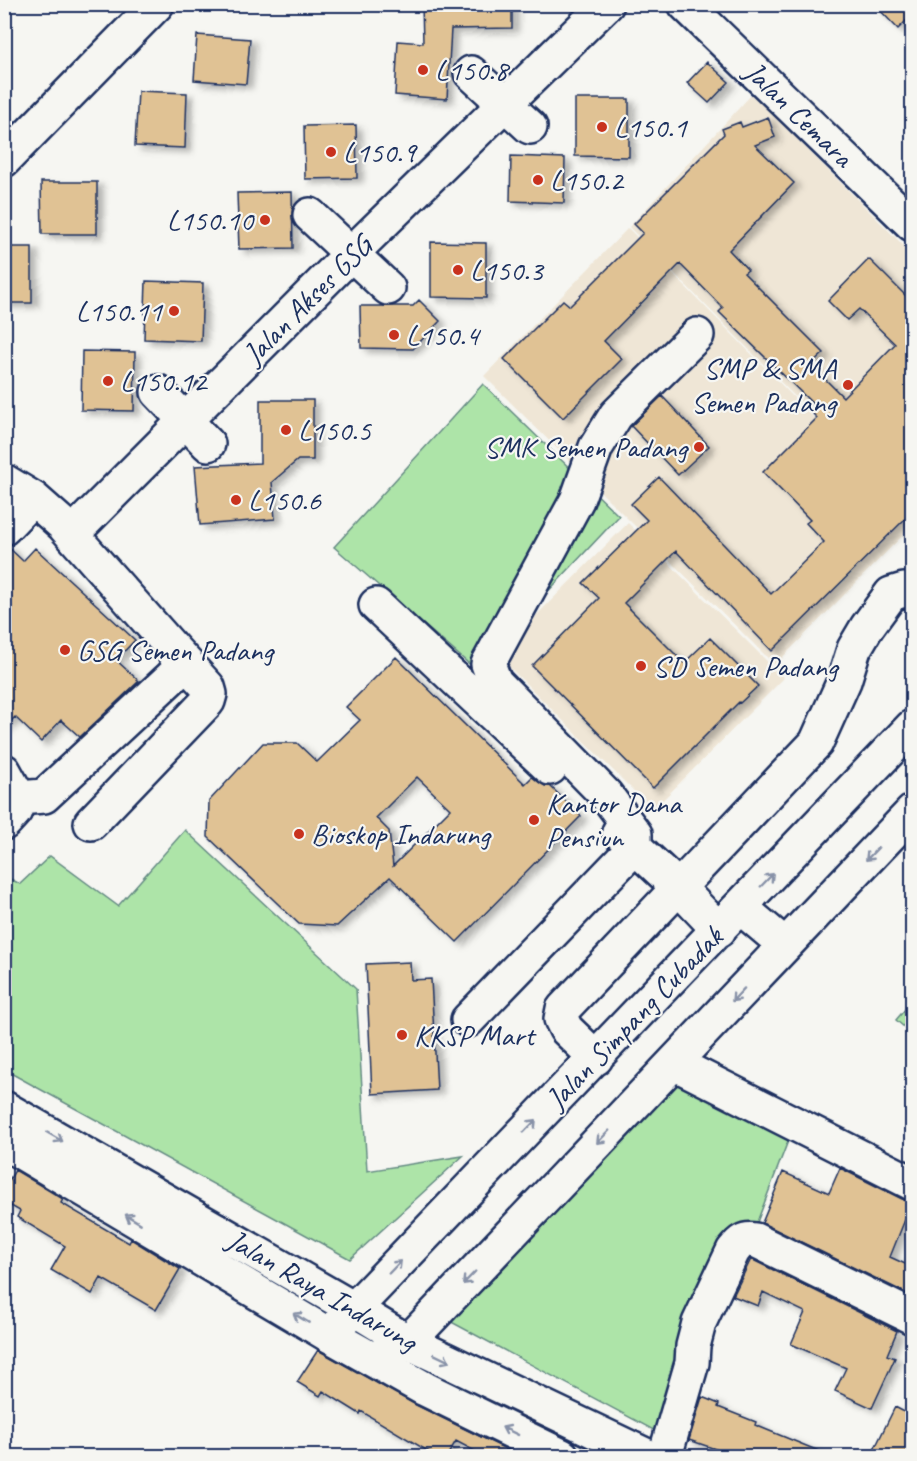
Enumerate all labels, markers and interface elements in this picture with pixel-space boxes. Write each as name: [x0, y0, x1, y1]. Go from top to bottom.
place label: L150.8: [435, 51, 510, 89]
street label: Jalan Cemara: [735, 51, 863, 177]
marker: L150.8: [416, 63, 430, 77]
place label: L150.1: [614, 108, 688, 146]
marker: L150.1: [595, 120, 609, 134]
place label: L150.9: [343, 133, 418, 171]
marker: L150.9: [324, 145, 338, 159]
place label: L150.2: [550, 161, 625, 199]
marker: L150.2: [531, 173, 545, 187]
place label: L150.10: [167, 201, 255, 239]
marker: L150.10: [258, 213, 272, 227]
street label: Jalan Akses GSG: [233, 225, 382, 374]
place label: L150.3: [470, 251, 545, 289]
marker: L150.3: [451, 263, 465, 277]
place label: L150.11: [76, 292, 163, 330]
marker: L150.11: [167, 304, 181, 318]
place label: L150.4: [406, 316, 481, 354]
marker: L150.4: [387, 328, 401, 342]
place label: SMP & SMA Semen Padang: [691, 349, 838, 421]
place label: L150.12: [120, 362, 209, 400]
marker: L150.12: [101, 374, 115, 388]
marker: SMP & SMA Semen Padang: [841, 378, 855, 392]
place label: L150.5: [298, 411, 372, 449]
marker: L150.5: [279, 423, 293, 437]
place label: SMK Semen Padang: [484, 428, 689, 466]
marker: SMK Semen Padang: [692, 440, 706, 454]
place label: L150.6: [248, 481, 322, 519]
marker: L150.6: [229, 493, 243, 507]
place label: GSG Semen Padang: [77, 631, 275, 669]
marker: GSG Semen Padang: [58, 643, 72, 657]
place label: SD Semen Padang: [653, 647, 840, 685]
marker: SD Semen Padang: [634, 659, 648, 673]
place label: Kantor Dana Pensiun: [546, 784, 683, 856]
marker: Kantor Dana Pensiun: [527, 813, 541, 827]
place label: Bioskop Indarung: [311, 815, 492, 853]
marker: Bioskop Indarung: [292, 827, 306, 841]
one-way arrow: [865, 846, 879, 861]
one-way arrow: [759, 872, 774, 887]
street label: Jalan Simpang Cubadak: [536, 917, 732, 1119]
one-way arrow: [730, 988, 745, 1003]
place label: KKSP Mart: [414, 1016, 537, 1054]
marker: KKSP Mart: [395, 1028, 409, 1042]
one-way arrow: [522, 1119, 537, 1134]
one-way arrow: [596, 1129, 611, 1144]
one-way arrow: [46, 1131, 63, 1143]
one-way arrow: [125, 1212, 142, 1224]
street label: Jalan Raya Indarung: [219, 1219, 426, 1361]
one-way arrow: [387, 1259, 402, 1274]
one-way arrow: [462, 1270, 476, 1285]
one-way arrow: [293, 1312, 310, 1324]
one-way arrow: [432, 1353, 450, 1365]
one-way arrow: [501, 1424, 519, 1436]

